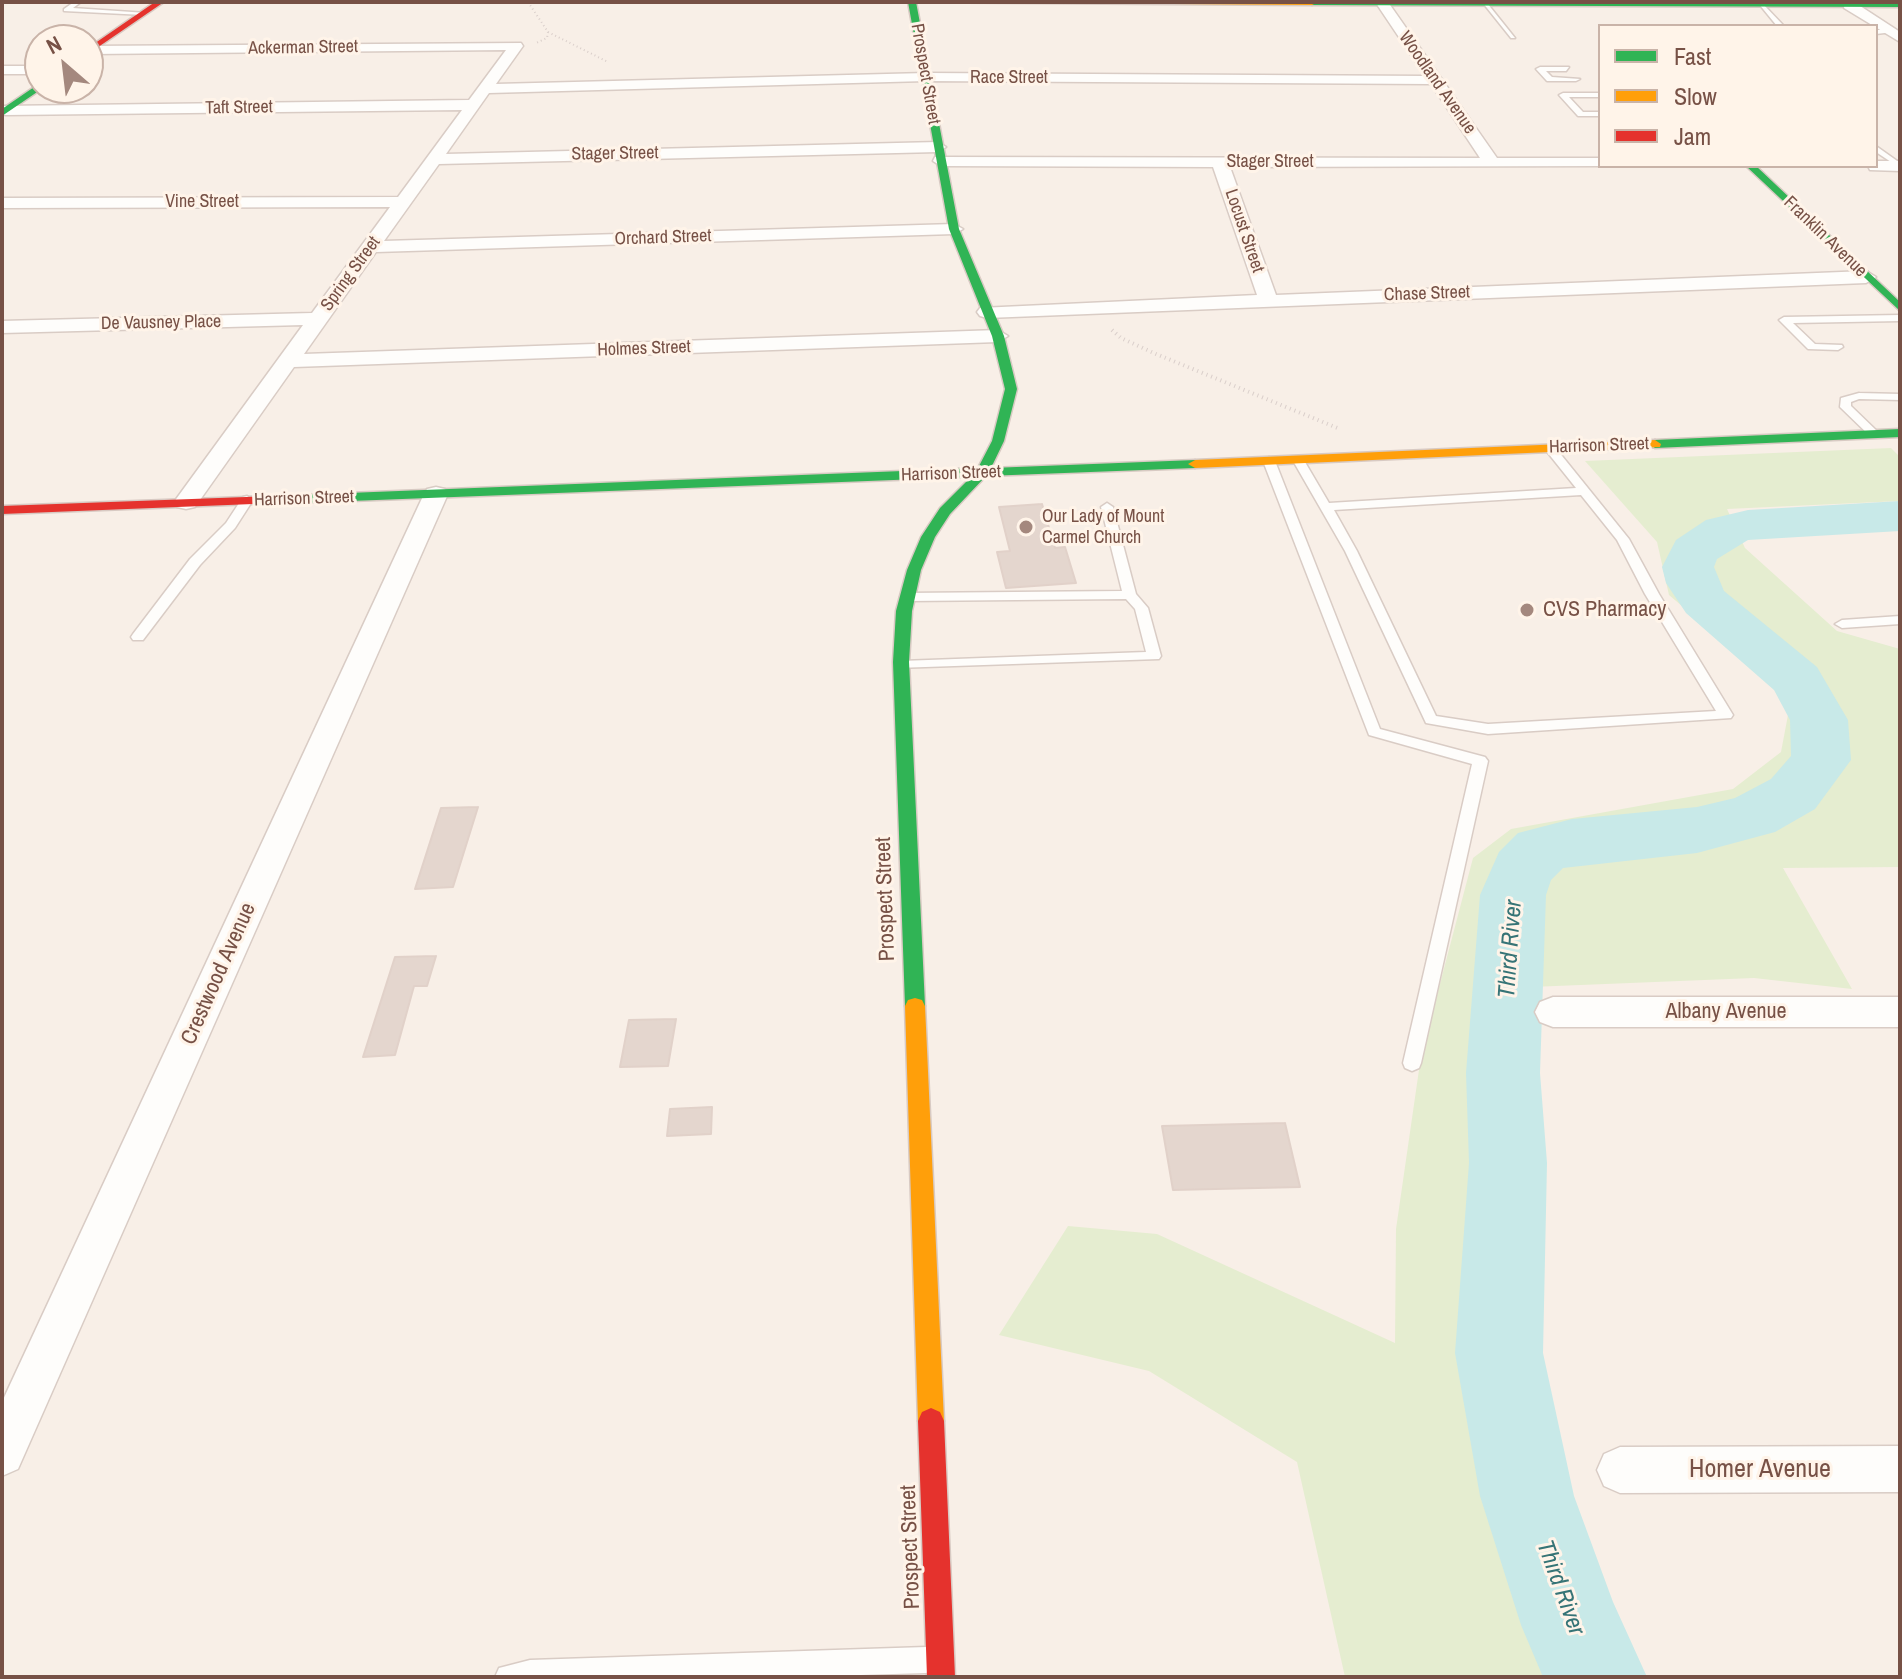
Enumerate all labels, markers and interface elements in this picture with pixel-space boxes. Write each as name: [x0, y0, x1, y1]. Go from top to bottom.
street label: Prospect Street: [906, 22, 944, 126]
north arrow: [24, 24, 104, 104]
legend: [1598, 24, 1878, 168]
text: N: [41, 28, 66, 61]
street label: Woodland Avenue: [1394, 28, 1480, 138]
street label: Ackerman Street: [248, 36, 358, 60]
text: Fast: [1674, 40, 1711, 72]
street label: Race Street: [970, 67, 1048, 89]
text: Slow: [1674, 80, 1717, 112]
street label: Taft Street: [205, 97, 273, 119]
text: Jam: [1674, 120, 1711, 152]
street label: Stager Street: [571, 142, 659, 166]
street label: Stager Street: [1227, 151, 1313, 173]
street label: Locust Street: [1220, 186, 1268, 276]
street label: Vine Street: [165, 191, 239, 213]
street label: Franklin Avenue: [1779, 192, 1871, 282]
street label: Orchard Street: [614, 226, 712, 250]
street label: Spring Street: [317, 232, 385, 316]
street label: Chase Street: [1384, 282, 1470, 306]
street label: De Vausney Place: [101, 311, 221, 335]
street label: Holmes Street: [597, 337, 691, 361]
street label: Harrison Street: [1549, 433, 1649, 459]
street label: Harrison Street: [901, 461, 1001, 487]
street label: Harrison Street: [254, 486, 354, 512]
place label: Our Lady of Mount Carmel Church: [1042, 506, 1164, 548]
marker: Our Lady of Mount Carmel Church: [1017, 518, 1035, 536]
place label: CVS Pharmacy: [1543, 597, 1666, 623]
marker: CVS Pharmacy: [1518, 601, 1536, 619]
street label: Prospect Street: [871, 836, 901, 962]
street label: Crestwood Avenue: [176, 899, 262, 1049]
water label: Third River: [1493, 899, 1529, 999]
street label: Albany Avenue: [1665, 999, 1787, 1025]
street label: Homer Avenue: [1689, 1454, 1831, 1486]
street label: Prospect Street: [896, 1484, 926, 1610]
water label: Third River: [1530, 1537, 1590, 1639]

